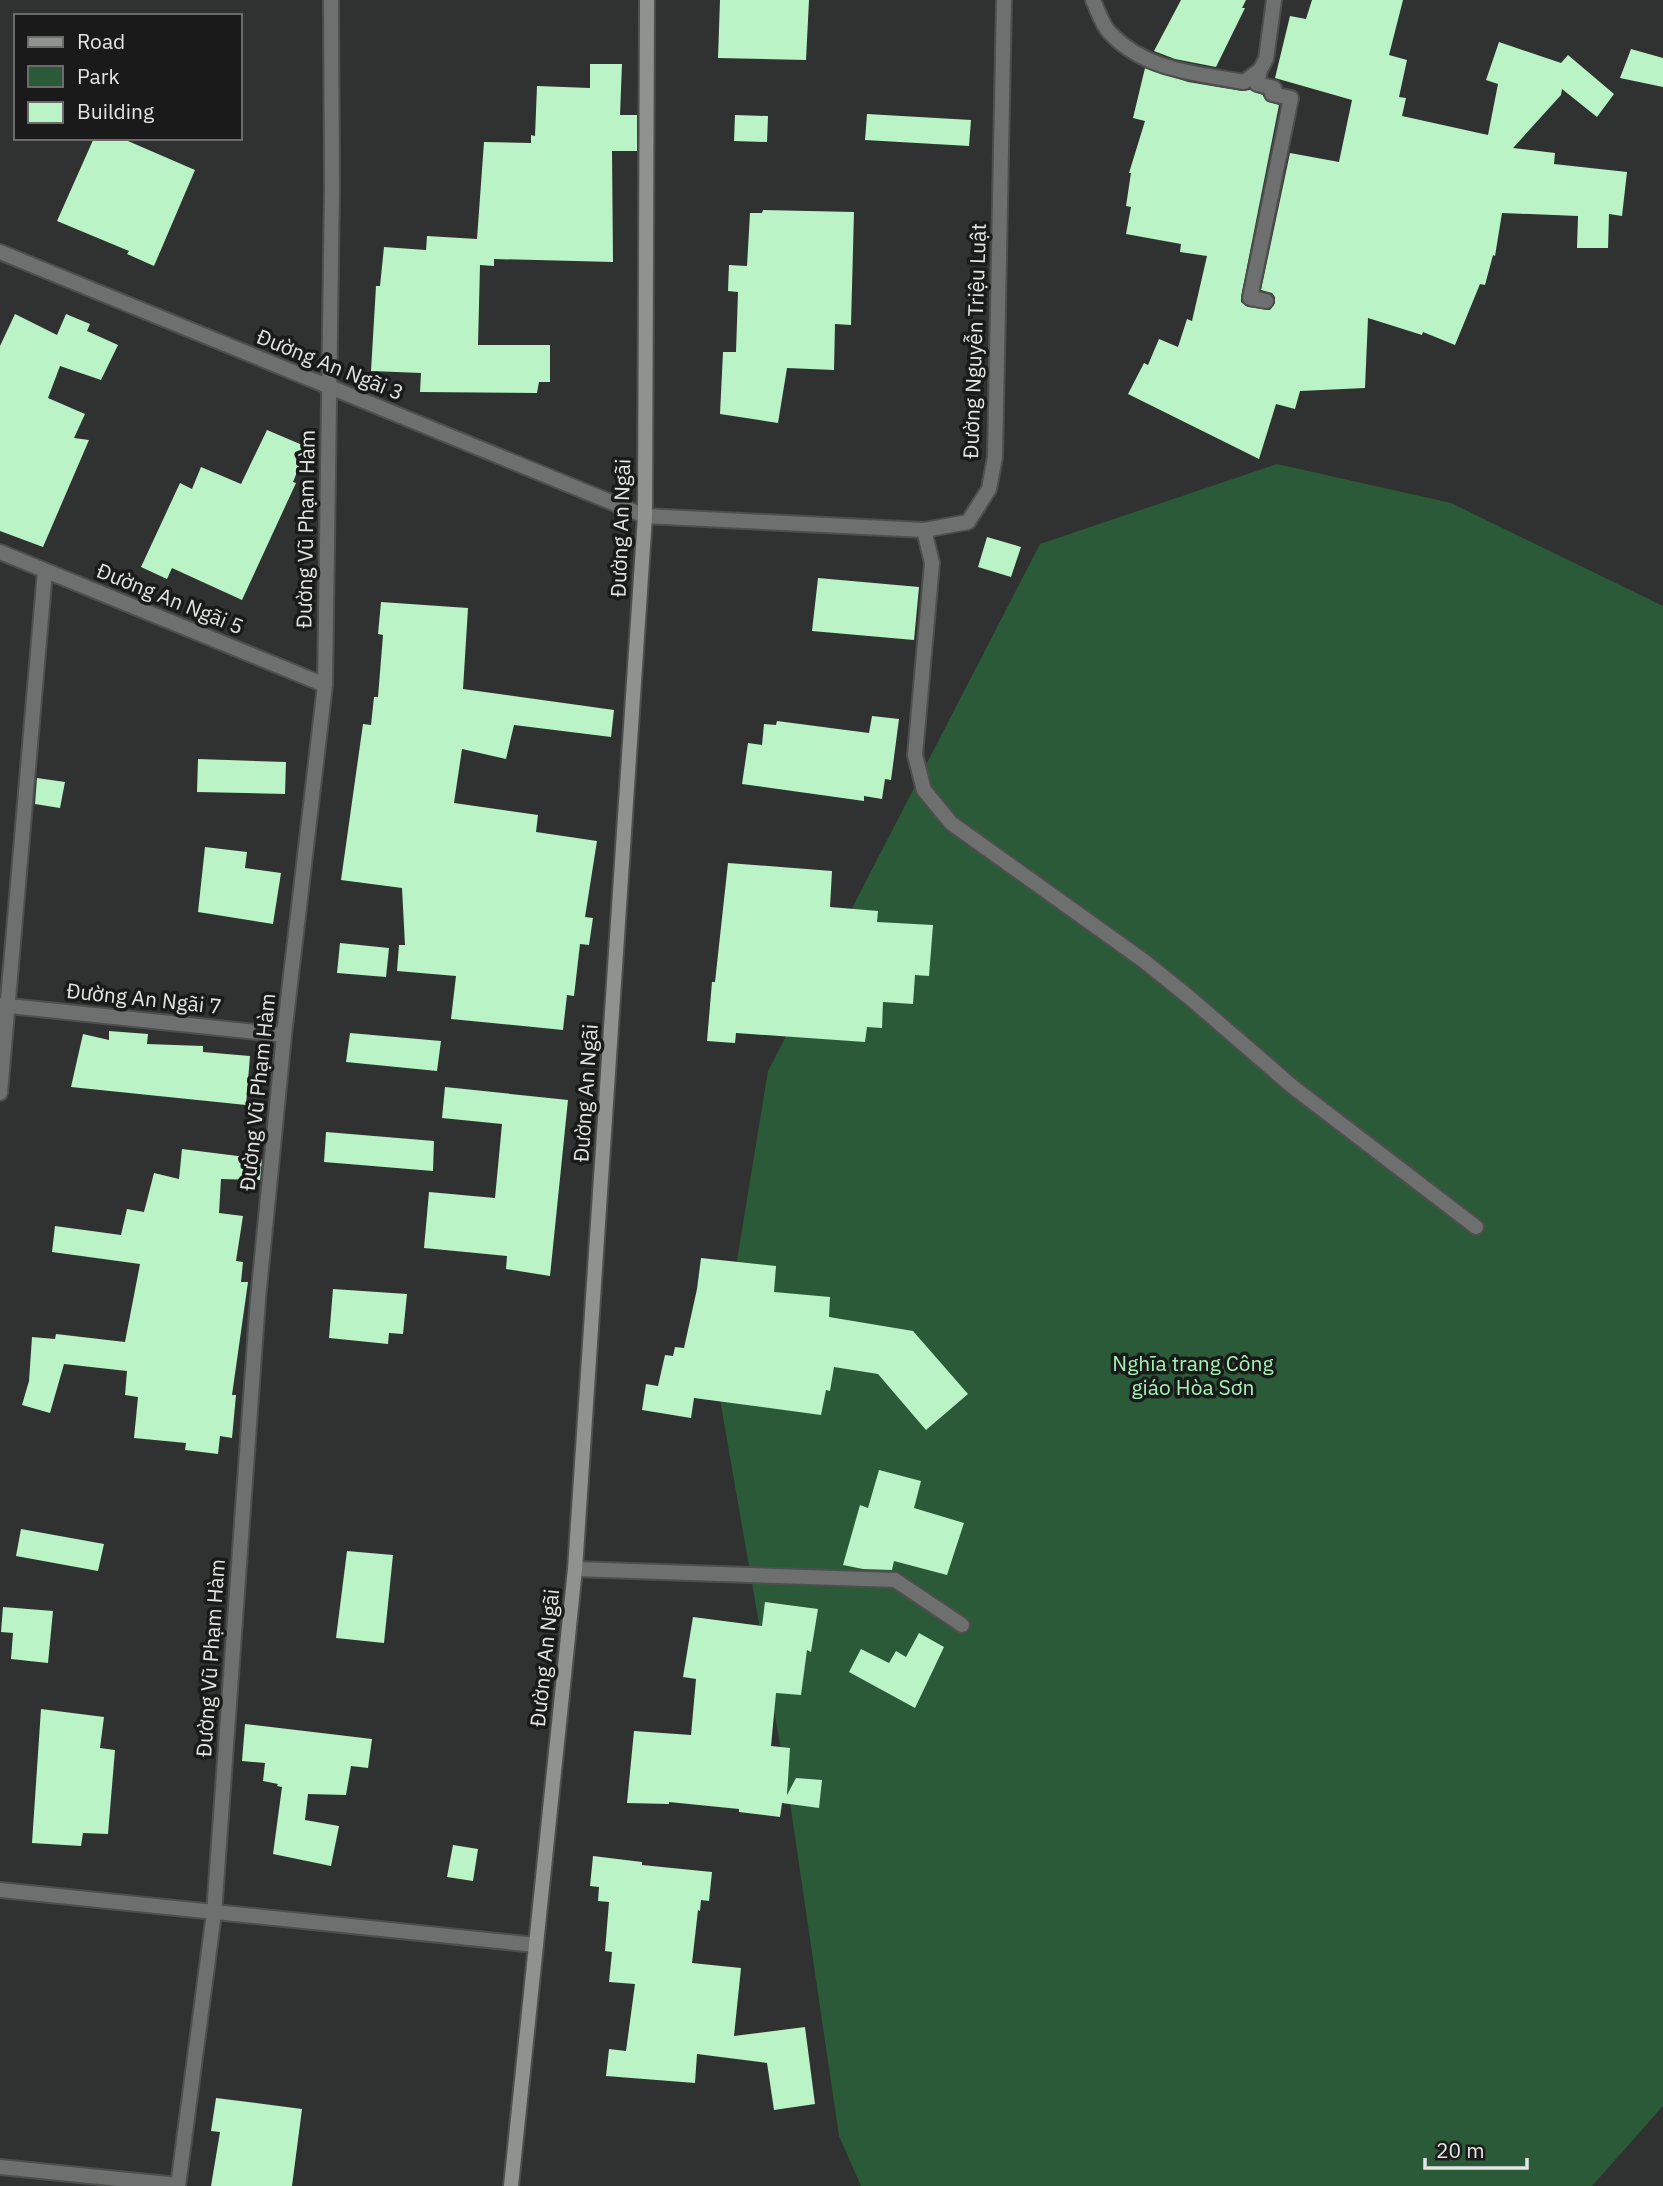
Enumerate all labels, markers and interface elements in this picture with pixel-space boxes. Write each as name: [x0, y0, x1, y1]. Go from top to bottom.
legend: [14, 14, 242, 140]
text: Road: [77, 27, 125, 55]
text: Park: [77, 62, 120, 90]
text: Building: [77, 97, 154, 125]
street label: Đường Nguyễn Triệu Luật: [956, 223, 992, 459]
street label: Đường An Ngãi 3: [253, 322, 408, 406]
street label: Đường Vũ Phạm Hàm: [289, 429, 321, 629]
street label: Đường An Ngãi: [604, 458, 636, 598]
street label: Đường An Ngãi 5: [93, 556, 248, 640]
street label: Đường An Ngãi 7: [65, 976, 223, 1020]
street label: Đường Vũ Phạm Hàm: [233, 992, 281, 1192]
street label: Đường An Ngãi: [566, 1023, 604, 1163]
park label: Nghĩa trang Công giáo Hòa Sơn: [1112, 1349, 1274, 1401]
street label: Đường Vũ Phạm Hàm: [189, 1558, 231, 1758]
street label: Đường An Ngãi: [523, 1588, 565, 1728]
scale bar: [1425, 2126, 1526, 2170]
text: 20 m: [1436, 2136, 1485, 2164]

